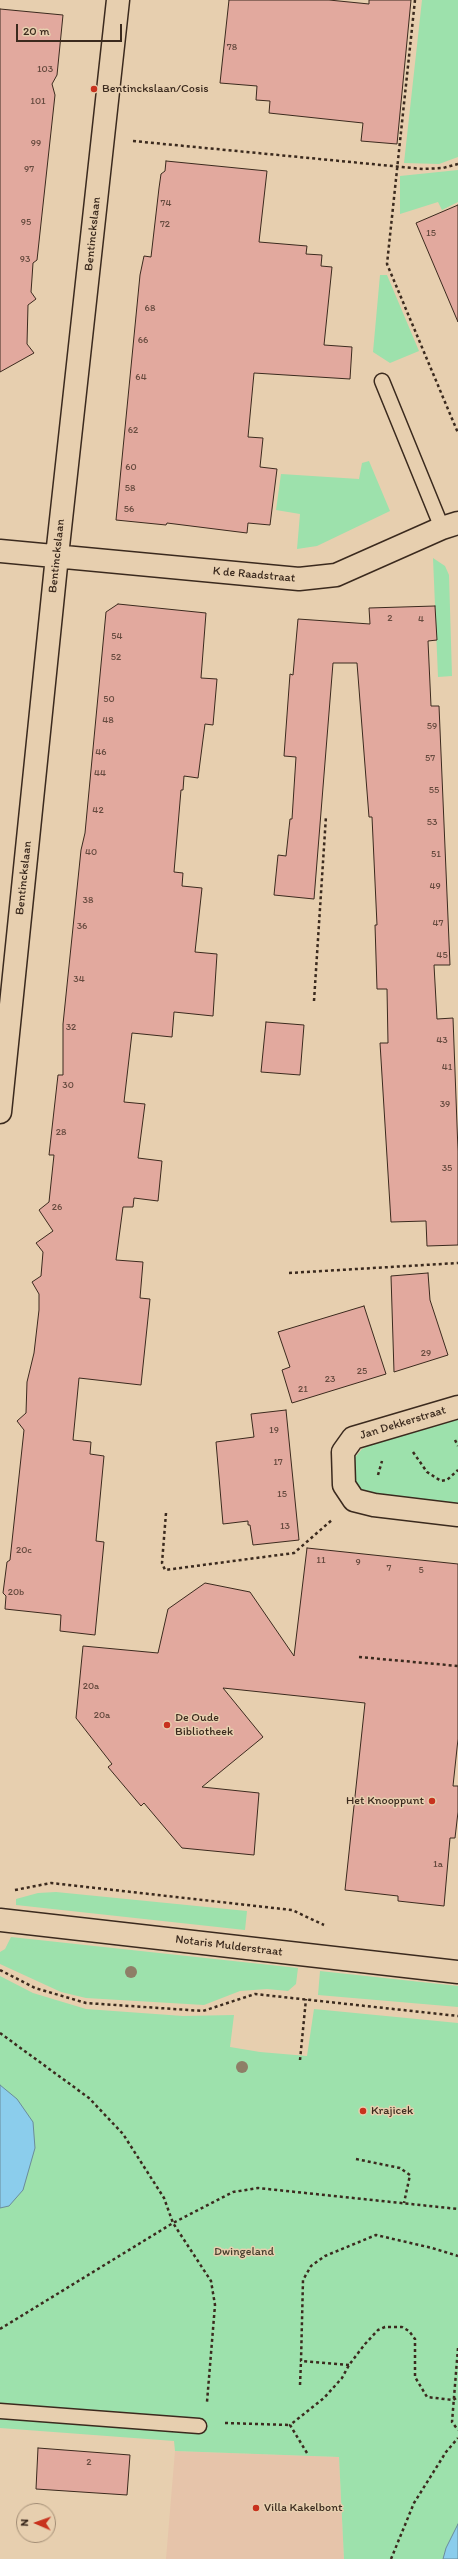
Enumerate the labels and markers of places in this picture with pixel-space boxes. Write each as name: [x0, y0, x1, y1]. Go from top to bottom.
place label: Bentinckslaan/Cosis: [102, 82, 209, 96]
marker: Bentinckslaan/Cosis: [89, 84, 99, 94]
place label: De Oude Bibliotheek: [175, 1711, 233, 1739]
marker: De Oude Bibliotheek: [162, 1720, 172, 1730]
place label: Het Knooppunt: [346, 1794, 424, 1808]
marker: Het Knooppunt: [427, 1796, 437, 1806]
place label: Krajicek: [371, 2104, 413, 2118]
marker: Krajicek: [358, 2106, 368, 2116]
place label: Villa Kakelbont: [264, 2501, 342, 2515]
marker: Villa Kakelbont: [251, 2503, 261, 2513]

